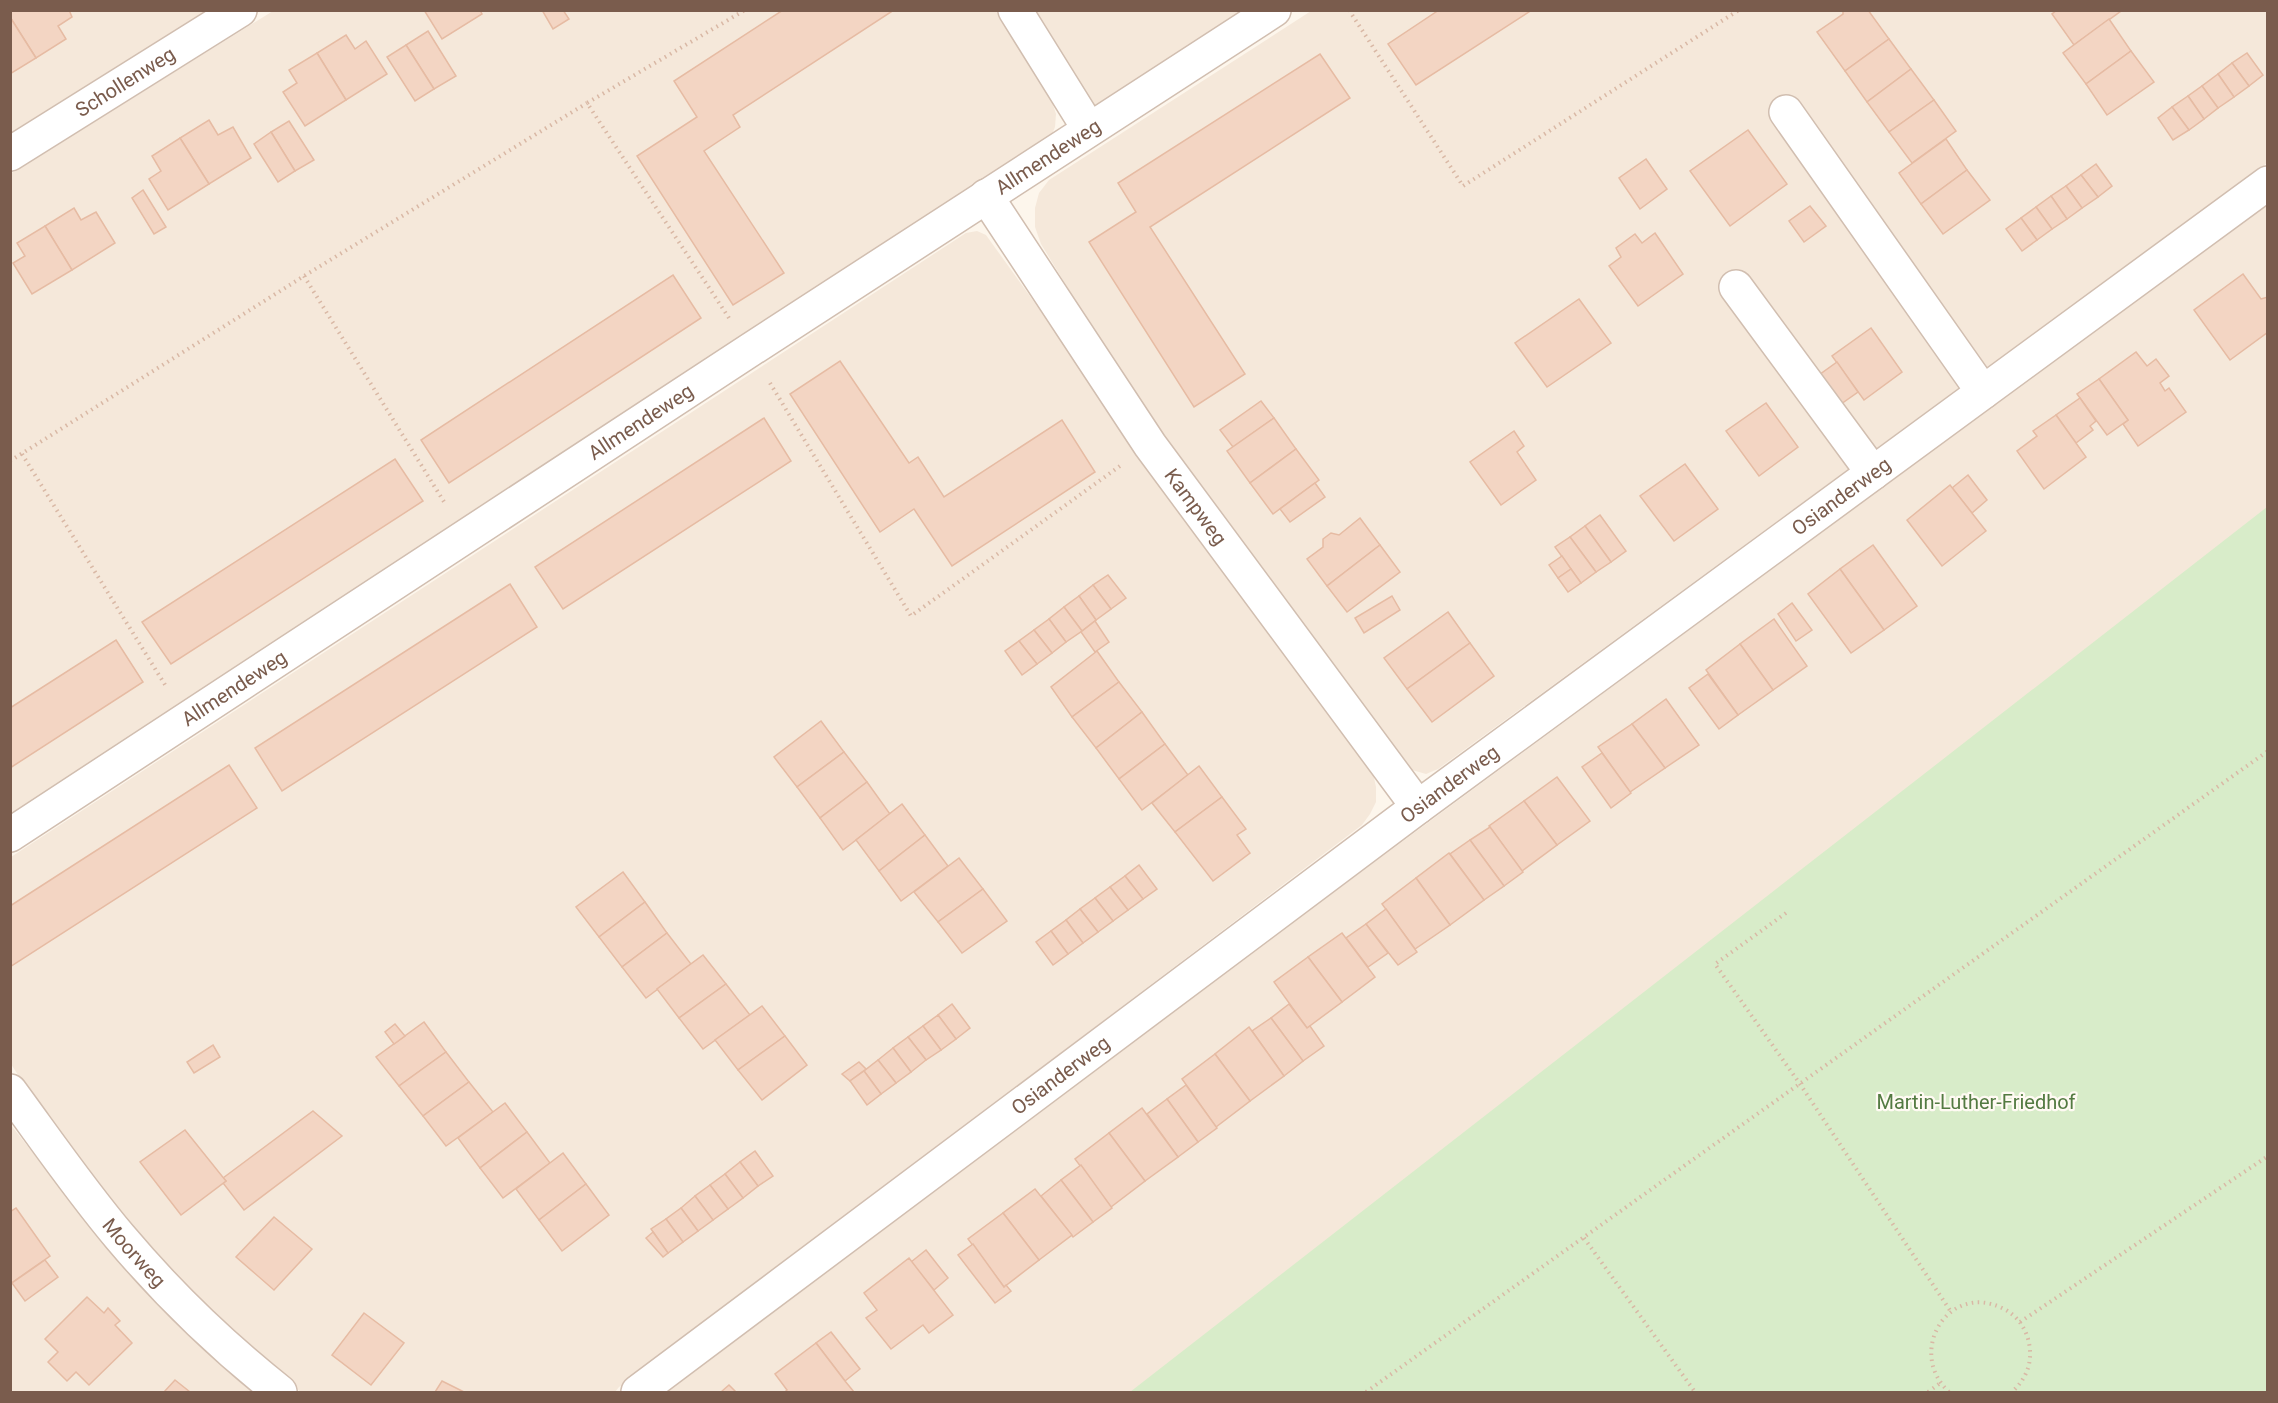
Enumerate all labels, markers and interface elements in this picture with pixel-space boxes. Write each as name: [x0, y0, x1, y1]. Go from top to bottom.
street label: Schollenweg: [71, 42, 180, 122]
street label: Allmendeweg: [991, 114, 1105, 200]
street label: Allmendeweg: [584, 379, 698, 465]
street label: Osianderweg: [1787, 452, 1895, 540]
street label: Kampweg: [1160, 464, 1232, 550]
street label: Allmendeweg: [177, 645, 291, 731]
street label: Osianderweg: [1395, 740, 1504, 828]
street label: Osianderweg: [1007, 1031, 1114, 1120]
park label: Martin-Luther-Friedhof: [1876, 1090, 2076, 1114]
street label: Moorweg: [97, 1213, 171, 1292]

